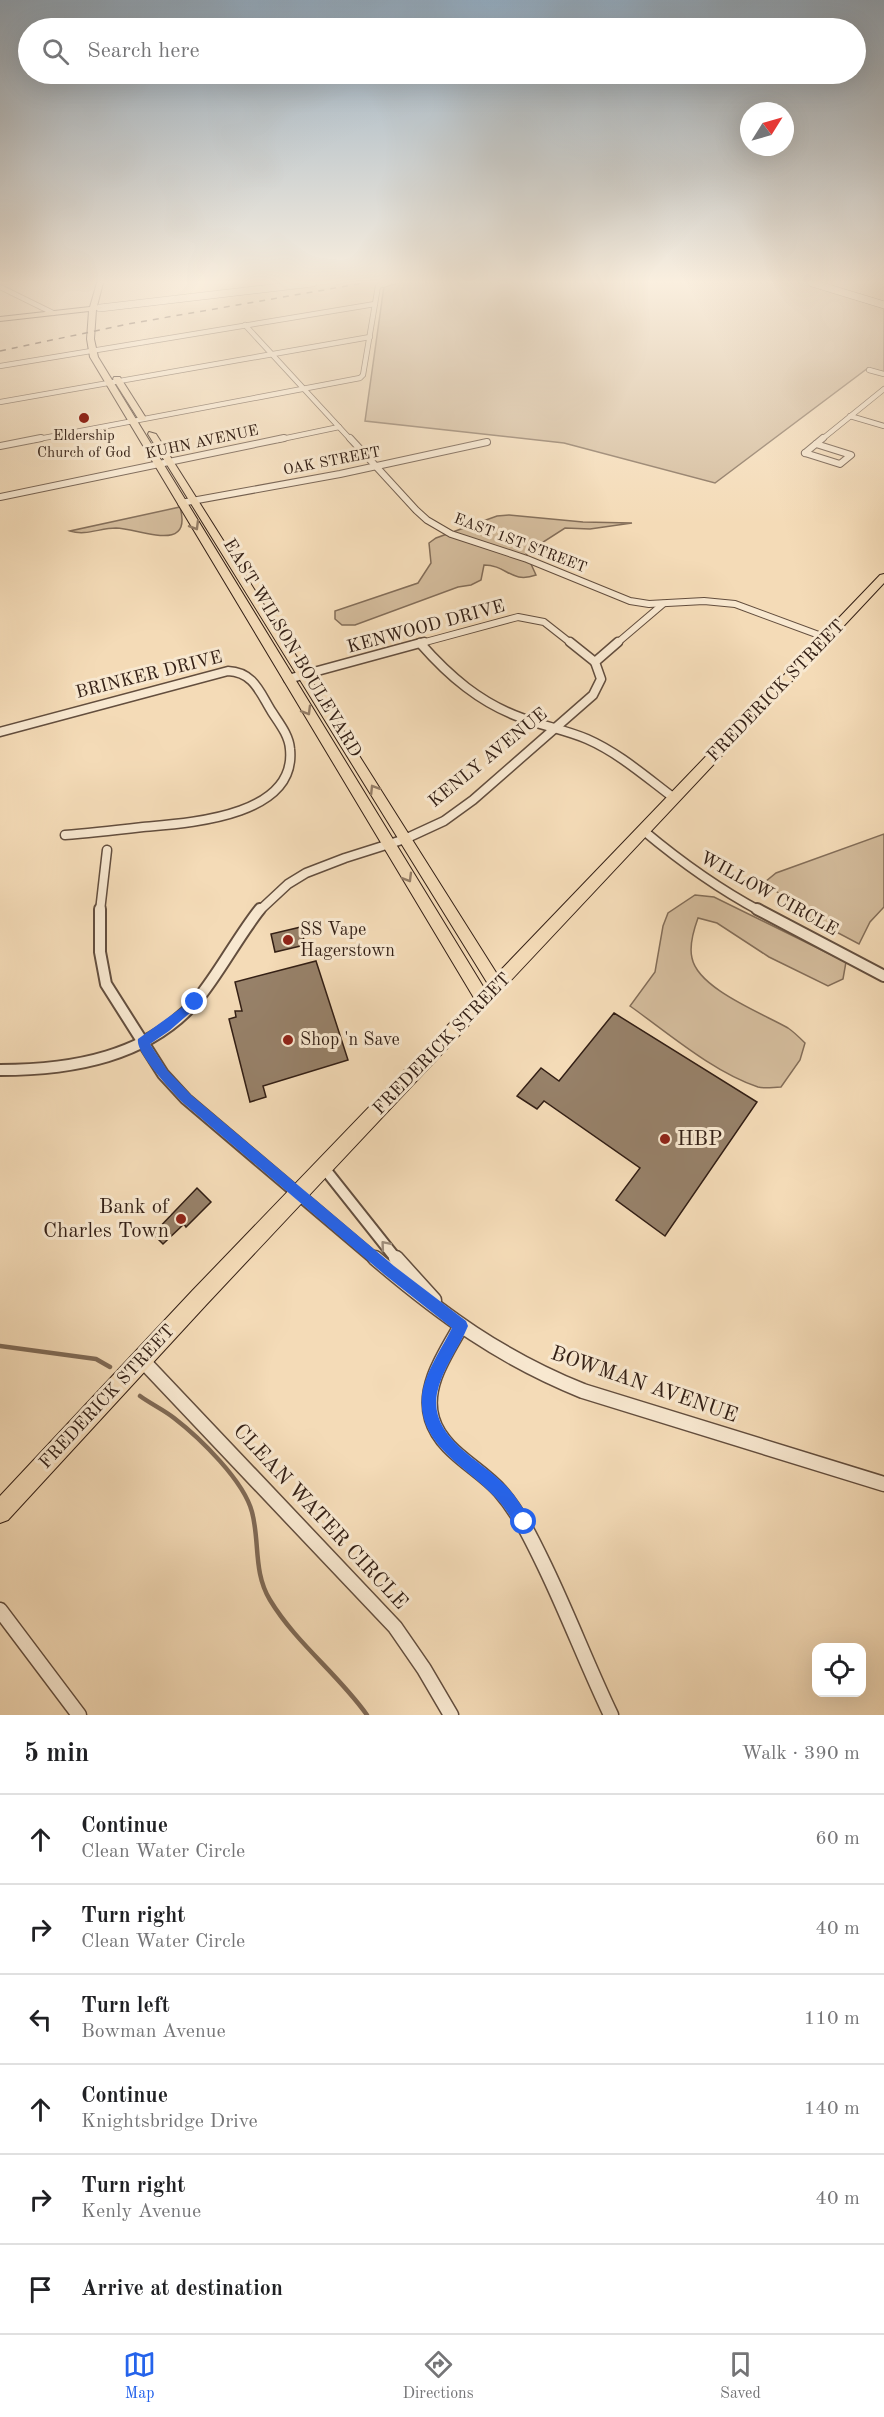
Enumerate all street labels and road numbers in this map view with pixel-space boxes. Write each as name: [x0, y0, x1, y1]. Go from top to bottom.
street label: KUHN AVENUE: [144, 424, 260, 462]
street label: OAK STREET: [282, 445, 382, 479]
street label: EAST 1ST STREET: [451, 512, 589, 576]
street label: EAST WILSON BOULEVARD: [220, 536, 364, 760]
street label: KENWOOD DRIVE: [345, 597, 507, 657]
street label: FREDERICK STREET: [704, 617, 848, 765]
street label: BRINKER DRIVE: [74, 648, 224, 702]
street label: KENLY AVENUE: [425, 705, 551, 811]
street label: WILLOW CIRCLE: [697, 849, 841, 939]
street label: FREDERICK STREET: [370, 970, 514, 1118]
street label: FREDERICK STREET: [36, 1322, 178, 1472]
street label: BOWMAN AVENUE: [548, 1343, 740, 1427]
street label: CLEAN WATER CIRCLE: [229, 1420, 411, 1614]

